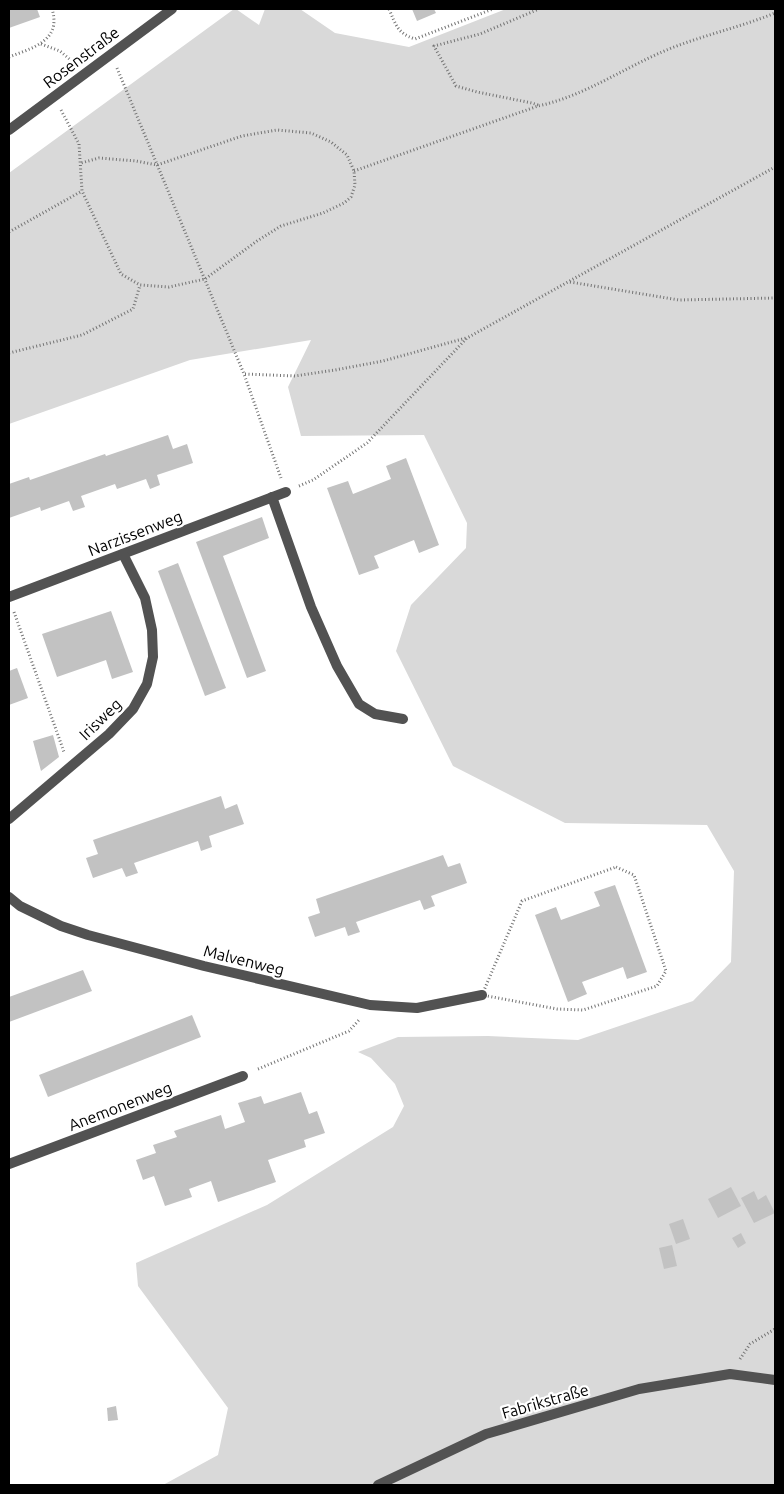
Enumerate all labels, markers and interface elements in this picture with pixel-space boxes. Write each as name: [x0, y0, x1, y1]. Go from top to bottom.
street label: Rosenstraße: [40, 23, 122, 91]
street label: Narzissenweg: [85, 507, 185, 559]
street label: Irisweg: [75, 695, 125, 743]
street label: Malvenweg: [202, 941, 286, 979]
street label: Anemonenweg: [66, 1078, 174, 1134]
street label: Fabrikstraße: [500, 1380, 590, 1422]

